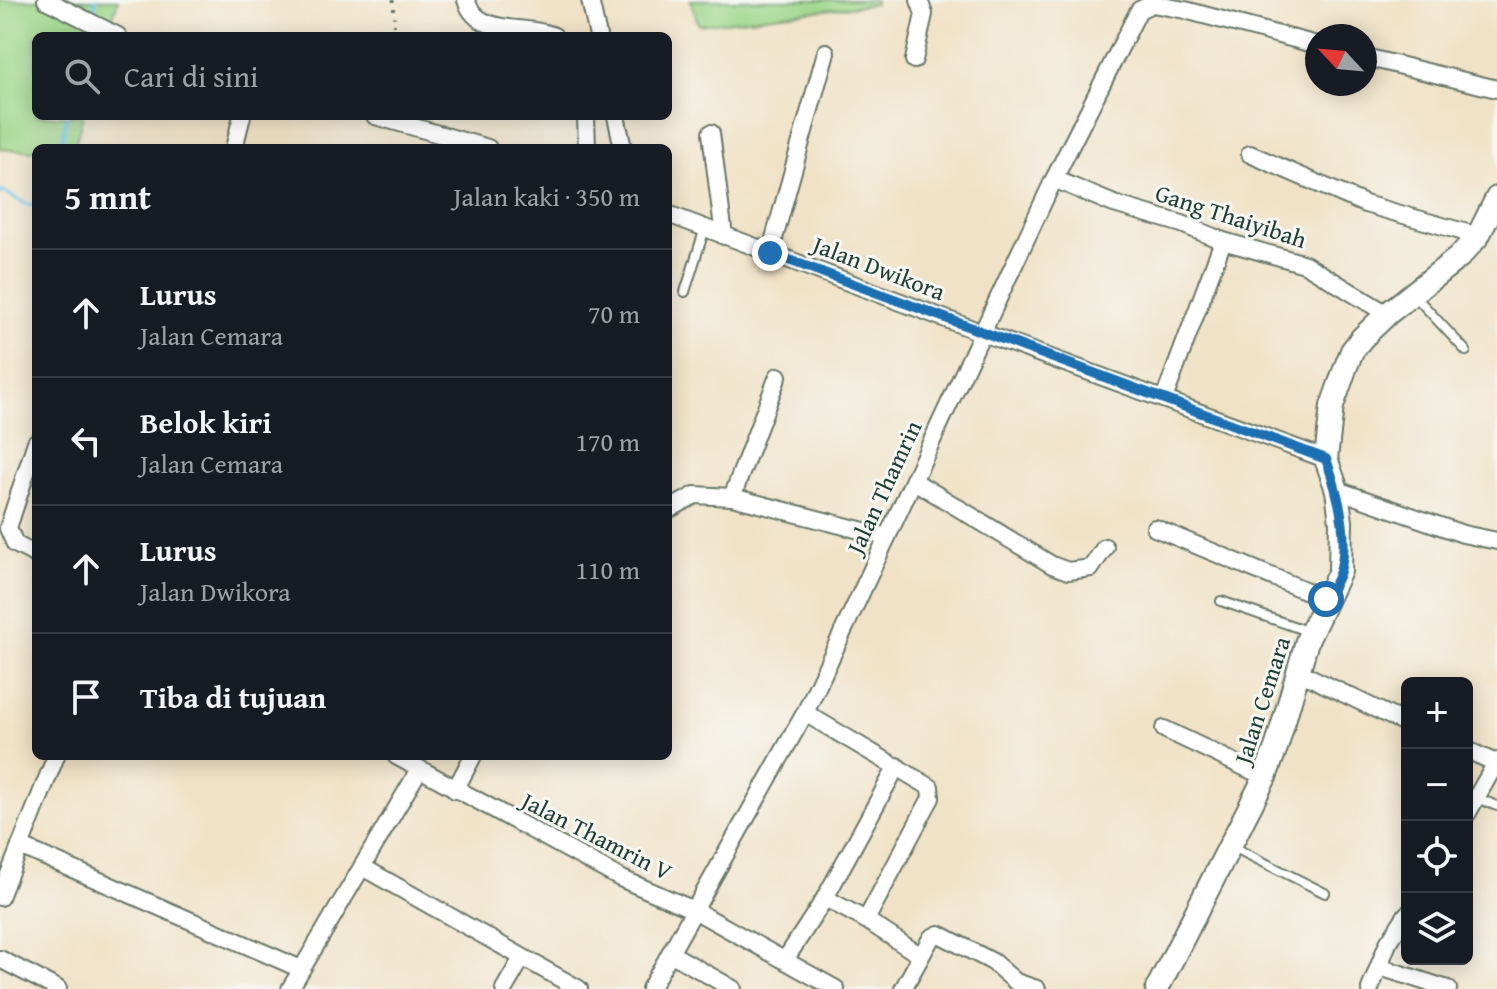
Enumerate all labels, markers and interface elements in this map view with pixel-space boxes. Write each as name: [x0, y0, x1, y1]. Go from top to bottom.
north arrow: [1305, 24, 1377, 96]
search box: [32, 32, 672, 120]
icon: search: [60, 54, 104, 98]
text: Cari di sini: [124, 54, 259, 98]
text: 5 mnt: [64, 172, 151, 221]
street label: Gang Thaiyibah: [1151, 175, 1312, 257]
text: Jalan kaki · 350 m: [453, 177, 640, 216]
street label: Jalan Dwikora: [805, 226, 951, 309]
route end: [752, 235, 788, 271]
text: Lurus: [140, 272, 217, 316]
icon: ahead: [64, 291, 108, 335]
text: 70 m: [588, 294, 640, 333]
text: Jalan Cemara: [140, 316, 283, 355]
text: Belok kiri: [140, 400, 272, 444]
street label: Jalan Thamrin: [836, 414, 930, 562]
icon: left: [64, 419, 108, 463]
text: 170 m: [575, 422, 640, 461]
text: Jalan Cemara: [140, 444, 283, 483]
text: Lurus: [140, 528, 217, 572]
icon: ahead: [64, 547, 108, 591]
text: 110 m: [575, 550, 640, 589]
text: Jalan Dwikora: [140, 572, 291, 611]
route start: [1308, 581, 1344, 617]
street label: Jalan Cemara: [1224, 631, 1299, 771]
icon: arrive: [64, 675, 108, 719]
text: Tiba di tujuan: [140, 675, 326, 719]
map controls: [1401, 677, 1473, 965]
button: +: [1401, 677, 1473, 749]
button: −: [1401, 749, 1473, 821]
street label: Jalan Thamrin V: [513, 782, 679, 889]
button: locate: [1401, 821, 1473, 893]
button: layers: [1401, 893, 1473, 965]

